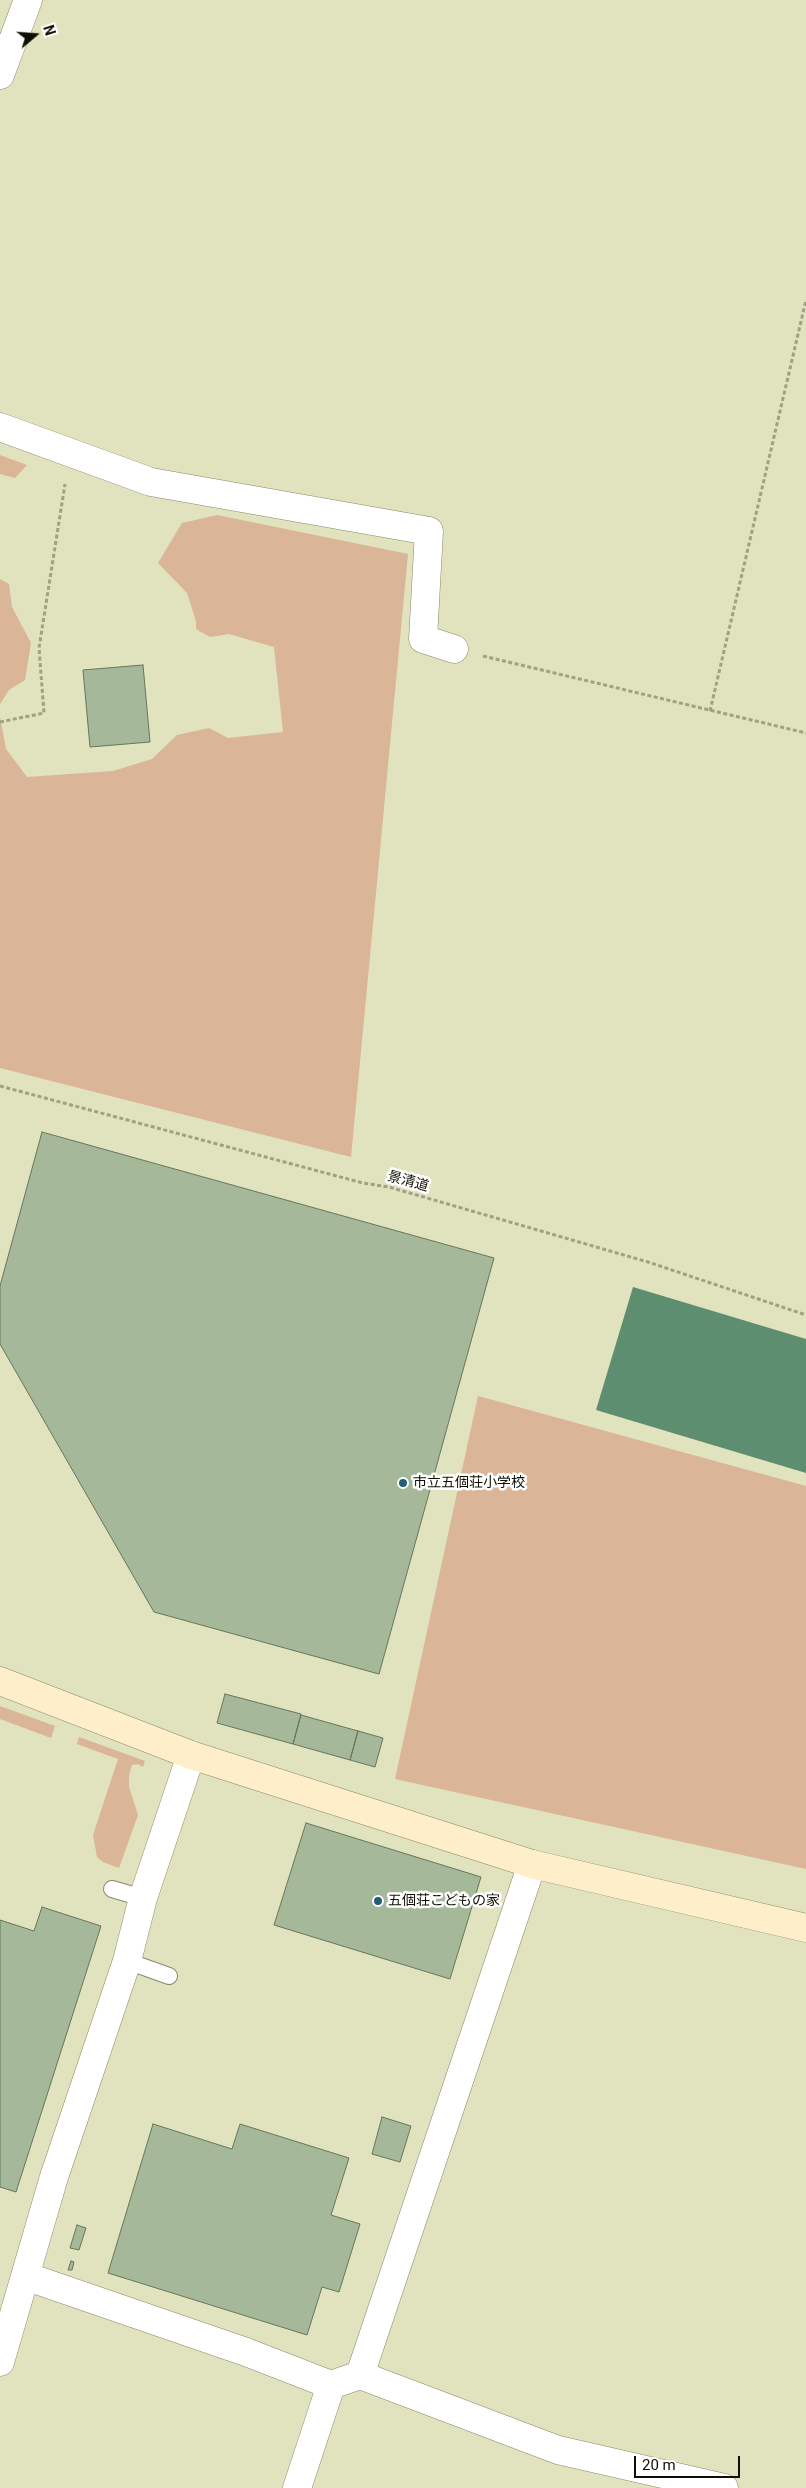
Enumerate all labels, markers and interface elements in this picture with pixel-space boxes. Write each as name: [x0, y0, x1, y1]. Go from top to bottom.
north arrow: [10, 10, 60, 60]
text: N: [40, 23, 58, 38]
street label: 景清道: [386, 1168, 430, 1196]
place label: 市立五個荘小学校: [413, 1475, 525, 1491]
marker: 市立五個荘小学校: [397, 1477, 409, 1489]
place label: 五個荘こどもの家: [388, 1893, 500, 1909]
marker: 五個荘こどもの家: [372, 1895, 384, 1907]
scale bar: [636, 2446, 742, 2478]
text: 20 m: [642, 2456, 676, 2474]

